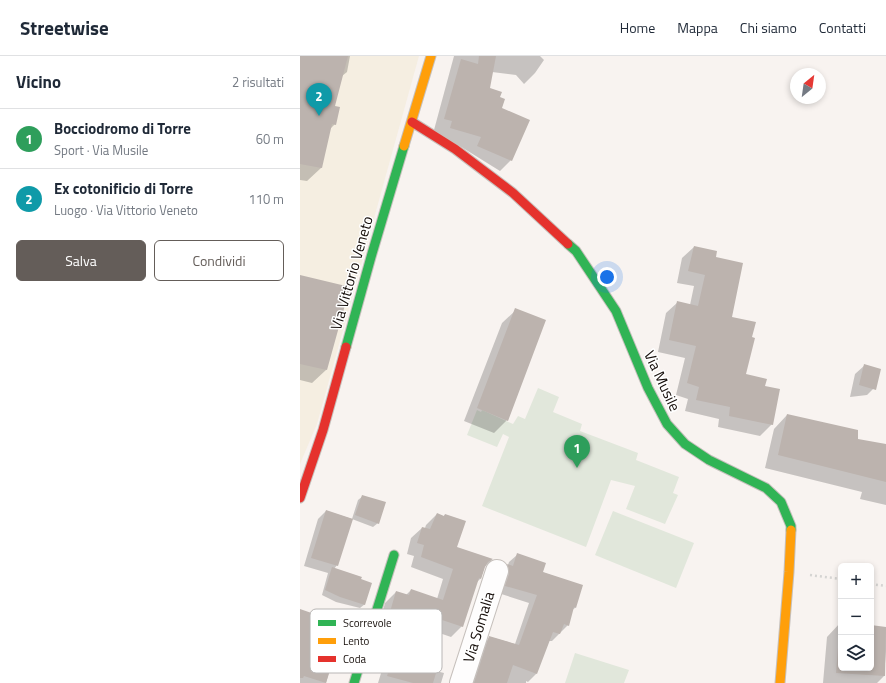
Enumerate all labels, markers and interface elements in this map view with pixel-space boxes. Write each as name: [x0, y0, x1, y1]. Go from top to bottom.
text: Streetwise: [20, 13, 109, 42]
text: Home: [620, 17, 655, 38]
text: Mappa: [677, 17, 718, 38]
text: Chi siamo: [740, 17, 797, 38]
text: Contatti: [819, 17, 866, 38]
north arrow: [790, 68, 826, 104]
text: Vicino: [16, 69, 61, 95]
text: 2 risultati: [232, 72, 284, 92]
pin: 2: [306, 83, 332, 116]
text: Bocciodromo di Torre: [54, 117, 191, 140]
text: 1: [25, 129, 33, 149]
text: 60 m: [256, 129, 284, 149]
text: Sport · Via Musile: [54, 140, 148, 160]
text: Ex cotonificio di Torre: [54, 177, 193, 200]
text: 2: [25, 189, 33, 209]
text: 110 m: [248, 189, 284, 209]
text: Luogo · Via Vittorio Veneto: [54, 200, 198, 220]
street label: Via Vittorio Veneto: [324, 213, 379, 333]
button: Salva: [16, 240, 146, 281]
button: Condividi: [154, 240, 284, 281]
your location: [597, 267, 617, 287]
street label: Via Musile: [638, 347, 687, 415]
pin: 1: [564, 435, 590, 468]
map controls: [838, 563, 874, 671]
button: +: [838, 563, 874, 599]
street label: Via Somalia: [457, 588, 500, 665]
button: −: [838, 599, 874, 635]
legend: [310, 609, 442, 673]
text: Scorrevole: [343, 615, 392, 631]
text: Lento: [343, 633, 370, 649]
button: layers: [838, 635, 874, 671]
text: Coda: [343, 651, 367, 667]

